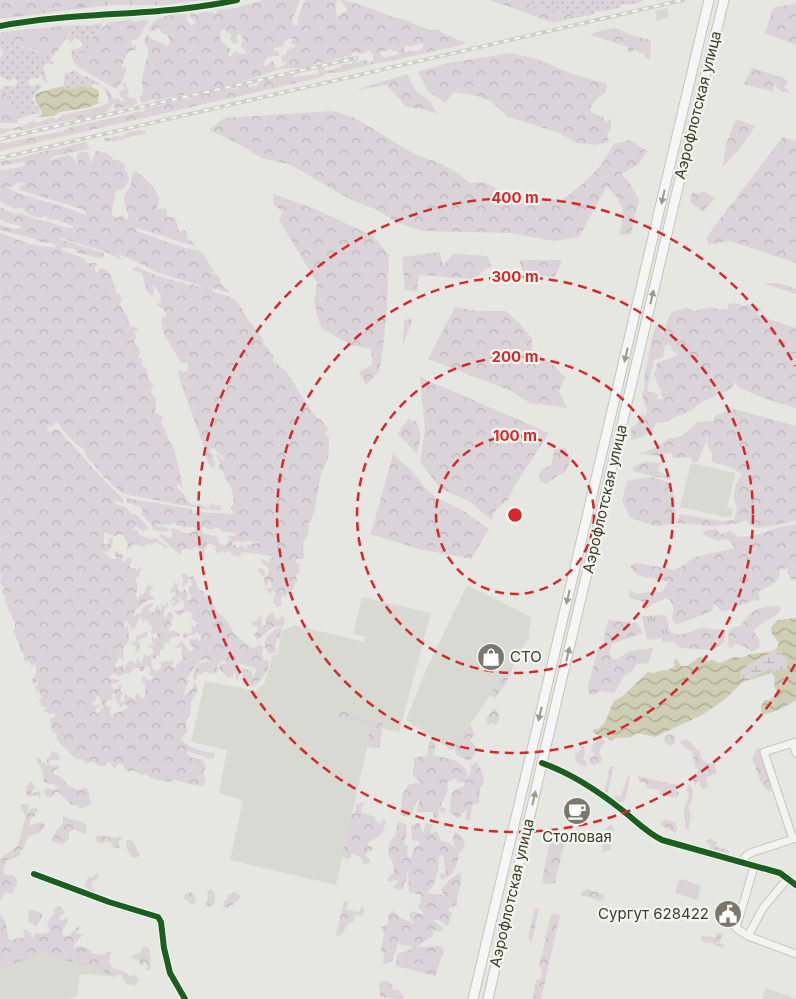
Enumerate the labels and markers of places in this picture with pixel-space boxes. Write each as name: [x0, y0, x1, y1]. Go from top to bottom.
centre of rings: [506, 506, 524, 524]
shop icon: СТО: [476, 642, 506, 672]
place label: СТО: [510, 647, 542, 666]
cafe icon: Столовая: [562, 796, 592, 826]
place label: Столовая: [542, 827, 612, 846]
public building icon: Сургут 628422: [713, 899, 743, 929]
place label: Сургут 628422: [598, 904, 709, 923]

